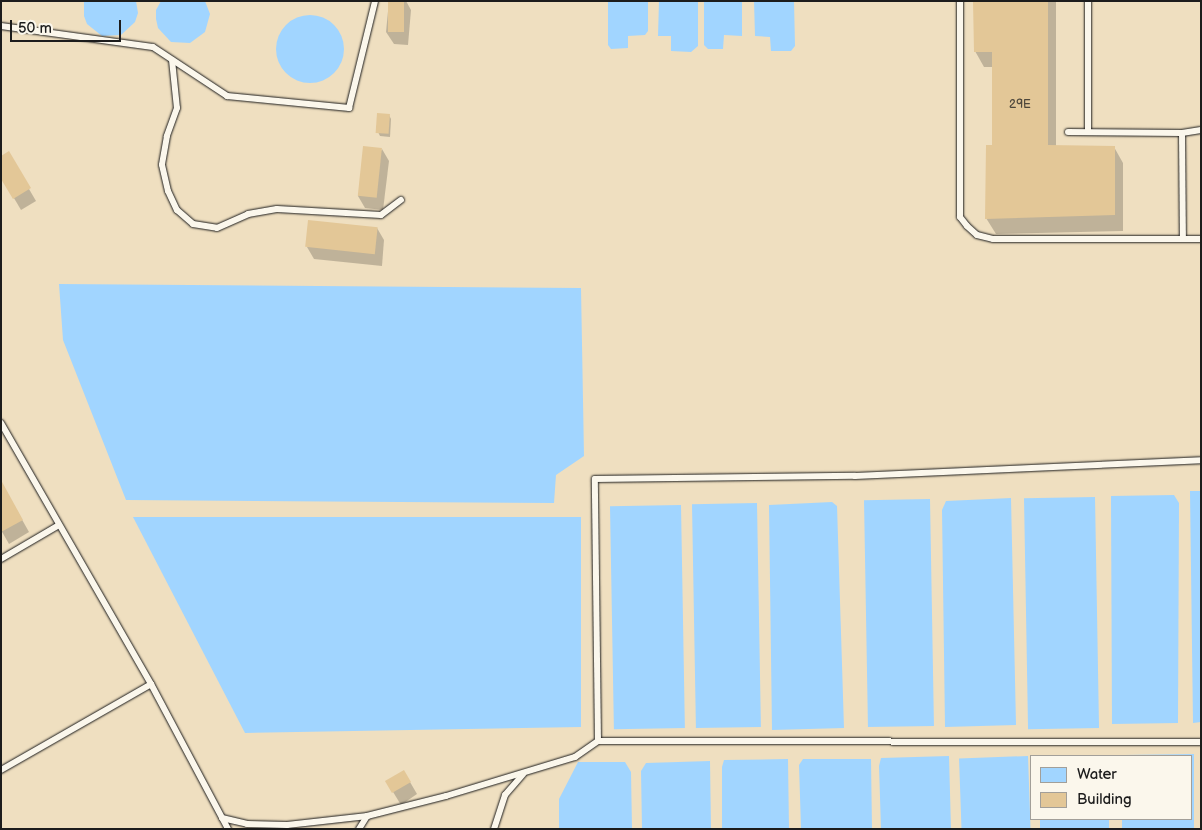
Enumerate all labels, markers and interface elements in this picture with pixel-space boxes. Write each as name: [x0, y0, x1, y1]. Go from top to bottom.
scale bar: [12, 10, 124, 42]
text: 50 m: [18, 19, 52, 38]
house number: 29Е: [1009, 98, 1031, 112]
legend: [1030, 755, 1192, 820]
text: Water: [1077, 765, 1117, 784]
text: Building: [1077, 790, 1132, 809]

